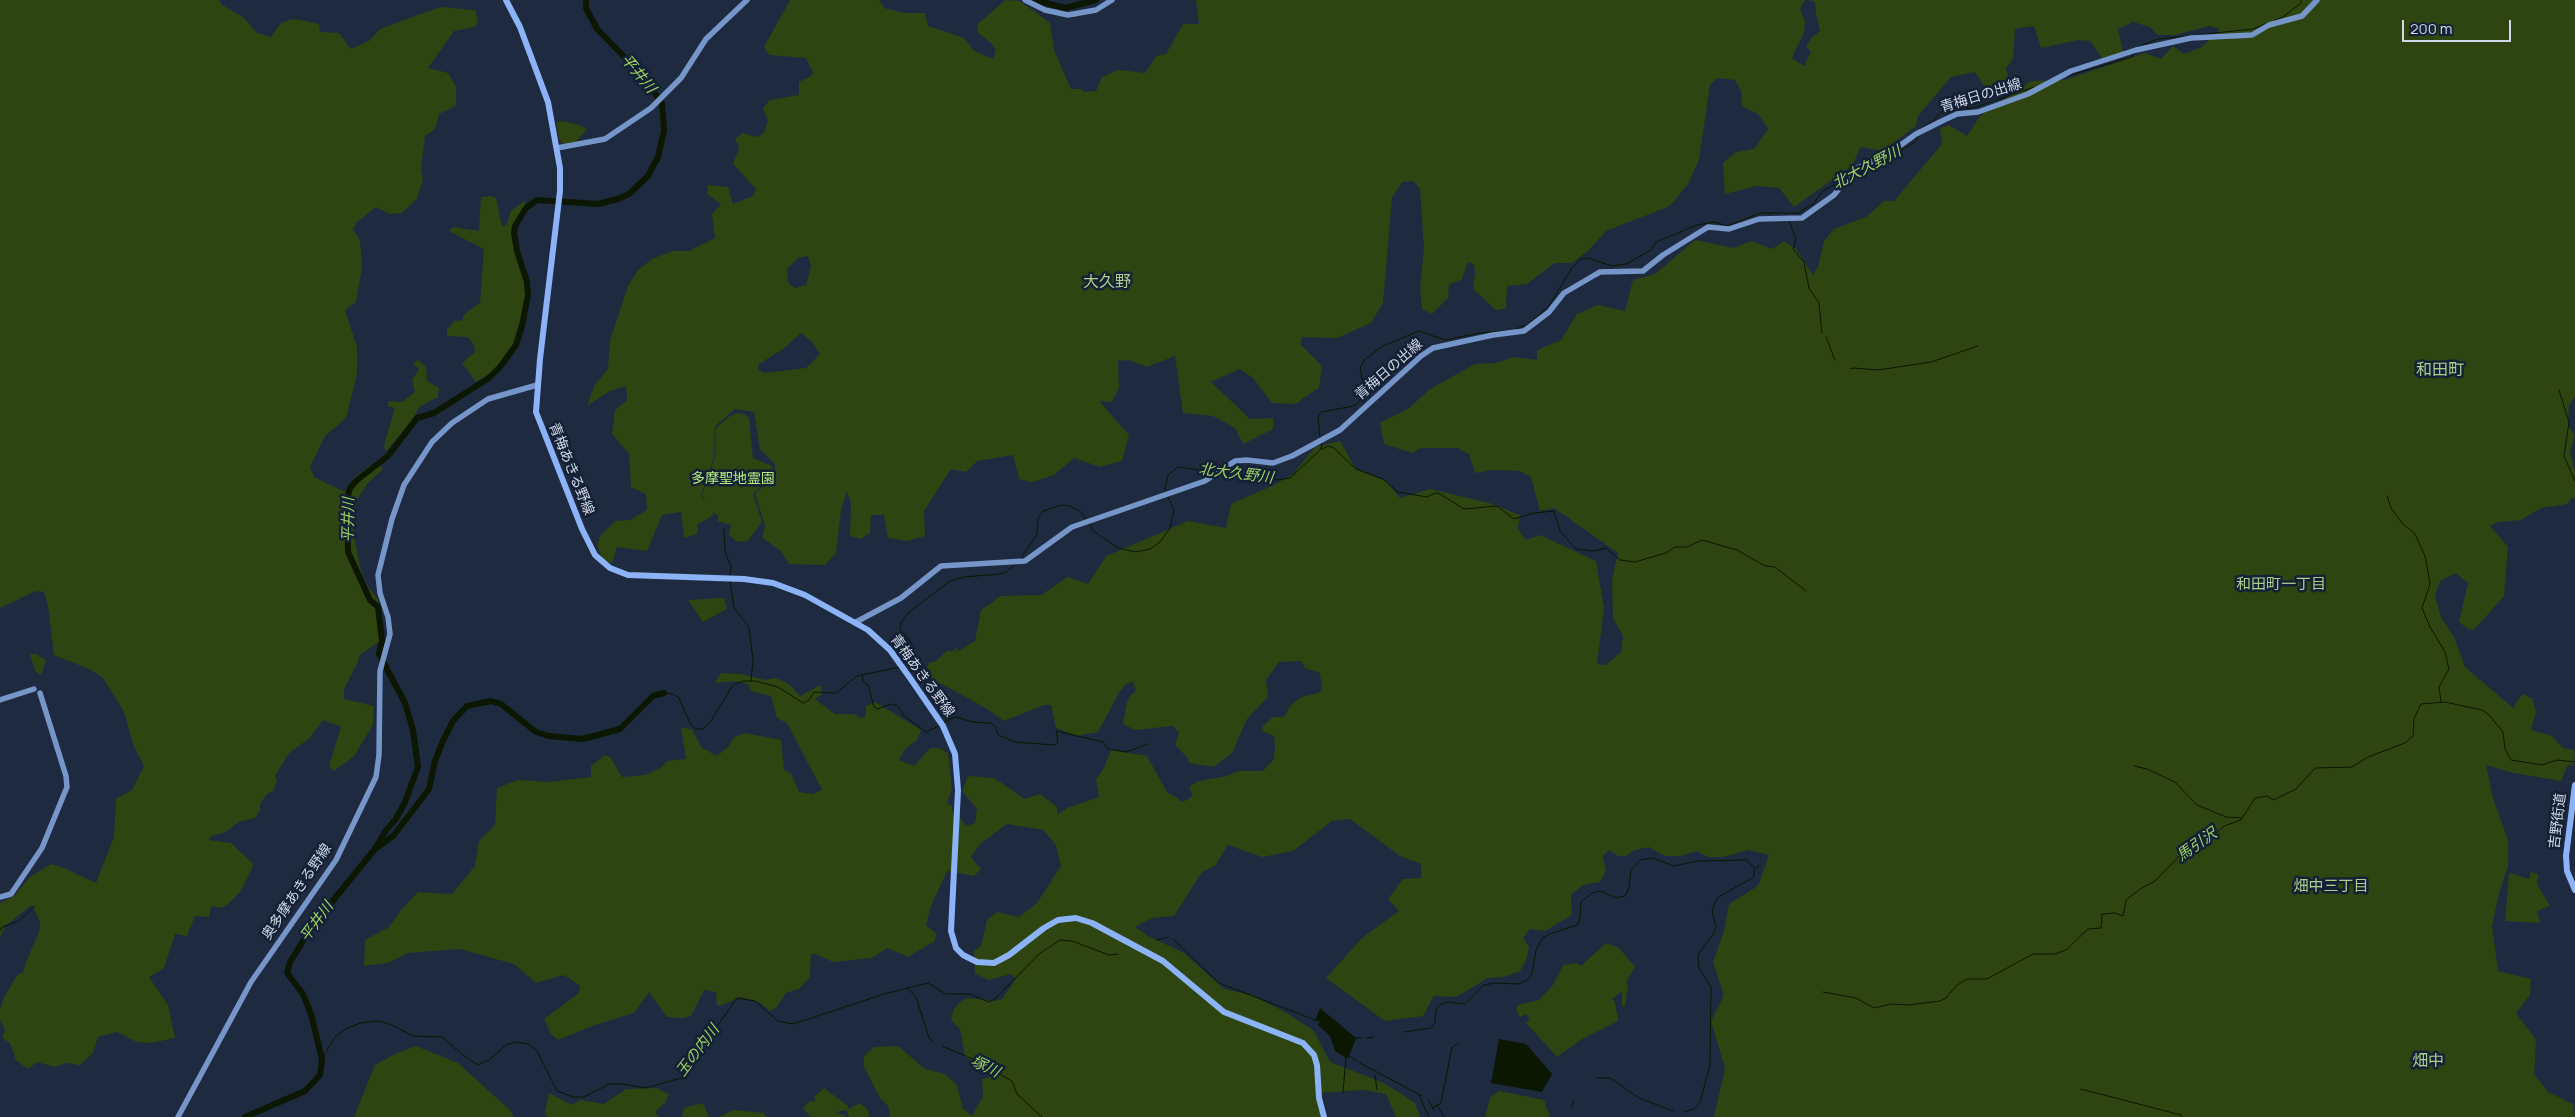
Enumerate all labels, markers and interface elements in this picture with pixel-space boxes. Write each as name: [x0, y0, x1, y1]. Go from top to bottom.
scale bar: [2405, 10, 2514, 42]
text: 200 m: [2410, 18, 2453, 39]
water label: 平井川: [617, 51, 659, 97]
street label: 青梅日の出線: [1938, 76, 2024, 116]
water label: 北大久野川: [1830, 142, 1904, 194]
district label: 大久野: [1083, 273, 1131, 293]
street label: 青梅日の出線: [1352, 336, 1426, 404]
district label: 和田町: [2416, 361, 2464, 381]
street label: 青梅あきる野線: [545, 420, 597, 518]
water label: 北大久野川: [1198, 460, 1274, 488]
park label: 多摩聖地霊園: [691, 471, 775, 487]
water label: 平井川: [340, 497, 358, 543]
district label: 和田町一丁目: [2236, 576, 2326, 594]
street label: 青梅あきる野線: [886, 631, 958, 721]
street label: 吉野街道: [2546, 792, 2570, 850]
water label: 馬引沢: [2173, 825, 2221, 865]
street label: 奥多摩あきる野線: [259, 841, 335, 943]
district label: 畑中三丁目: [2294, 878, 2368, 896]
water label: 平井川: [296, 899, 338, 945]
water label: 玉の内川: [673, 1022, 723, 1080]
water label: 塚川: [968, 1052, 1002, 1082]
district label: 畑中: [2412, 1052, 2444, 1072]

